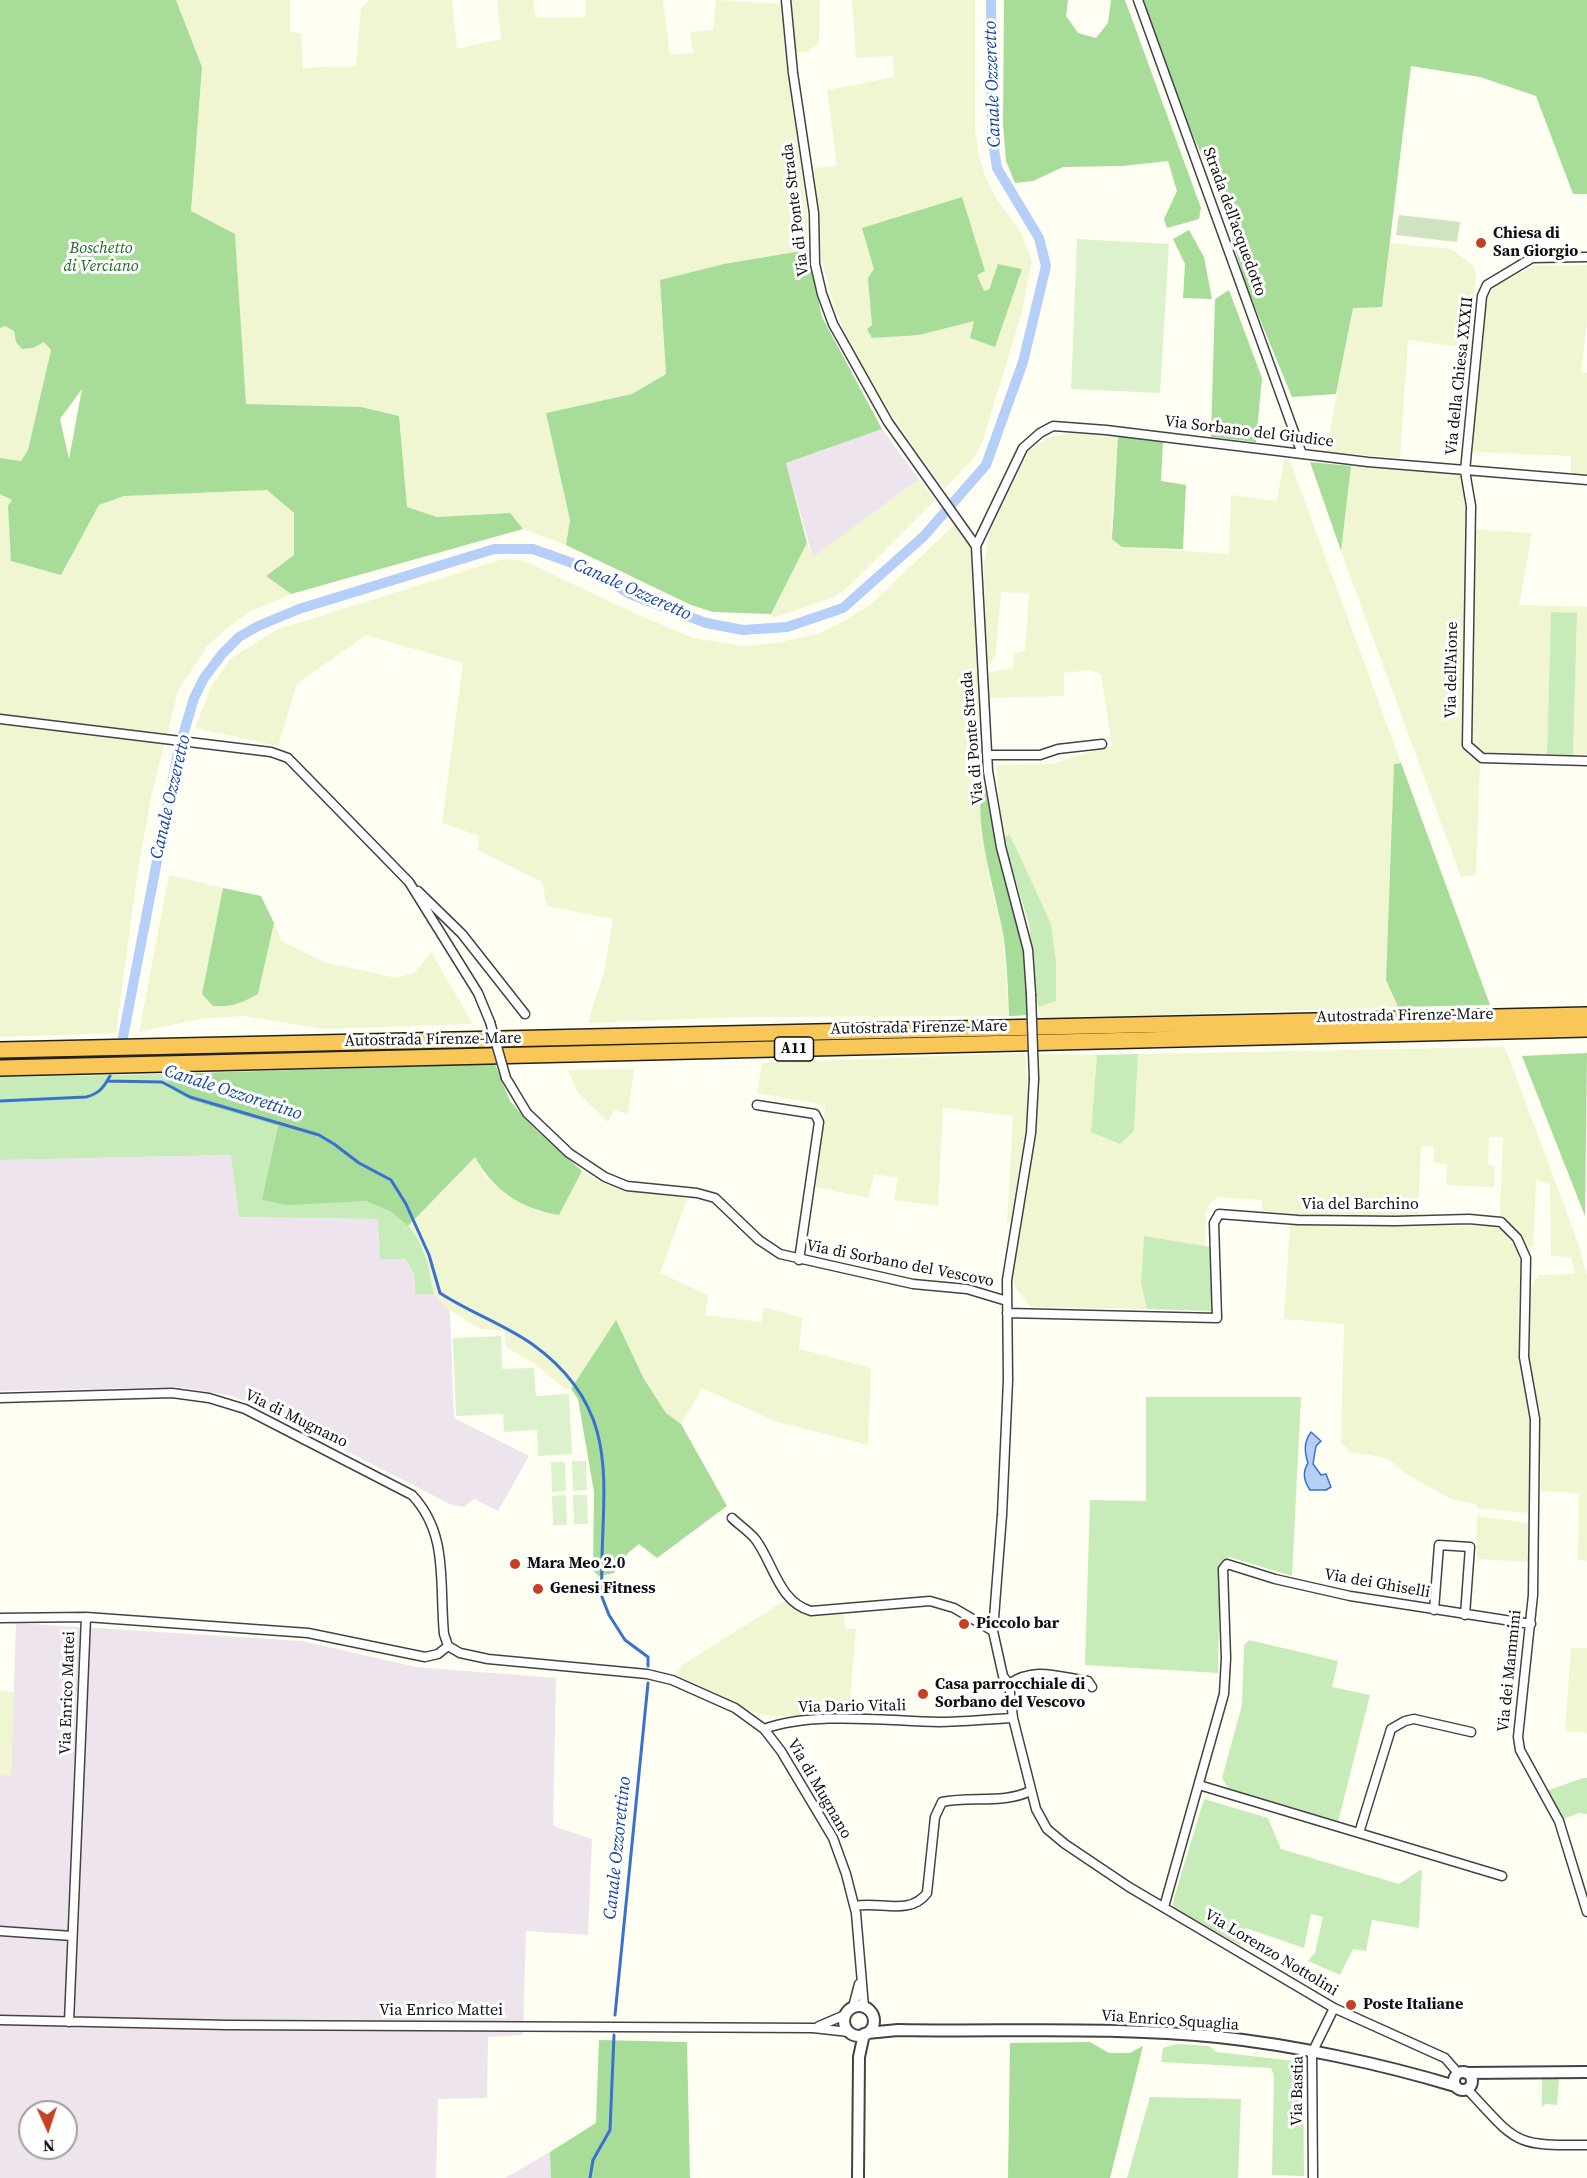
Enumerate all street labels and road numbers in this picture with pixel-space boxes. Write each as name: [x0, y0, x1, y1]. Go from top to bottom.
street label: Via di Ponte Strada: [778, 142, 814, 278]
street label: Strada dell'acquedotto: [1198, 145, 1270, 299]
street label: Via della Chiesa XXXII: [1442, 296, 1478, 456]
street label: Via Sorbano del Giudice: [1163, 412, 1335, 452]
street label: Via dell'Aione: [1442, 621, 1462, 719]
street label: Via di Ponte Strada: [958, 670, 988, 806]
street label: Autostrada Firenze-Mare: [1316, 1005, 1494, 1027]
street label: Autostrada Firenze-Mare: [830, 1017, 1008, 1039]
street label: Autostrada Firenze-Mare: [344, 1029, 522, 1051]
road number: A11: [774, 1037, 814, 1061]
street label: Via del Barchino: [1301, 1195, 1419, 1215]
street label: Via di Sorbano del Vescovo: [804, 1236, 996, 1292]
street label: Via di Mugnano: [241, 1386, 351, 1452]
street label: Via dei Ghiselli: [1323, 1565, 1431, 1603]
street label: Via dei Mammini: [1494, 1609, 1526, 1733]
street label: Via Enrico Mattei: [56, 1631, 80, 1755]
street label: Via Dario Vitali: [798, 1696, 906, 1718]
street label: Via di Mugnano: [783, 1736, 855, 1842]
street label: Via Lorenzo Nottolini: [1201, 1905, 1341, 2001]
street label: Via Enrico Mattei: [379, 2001, 503, 2021]
street label: Via Enrico Squaglia: [1100, 2007, 1240, 2035]
street label: Via Bastia: [1288, 2056, 1308, 2126]

